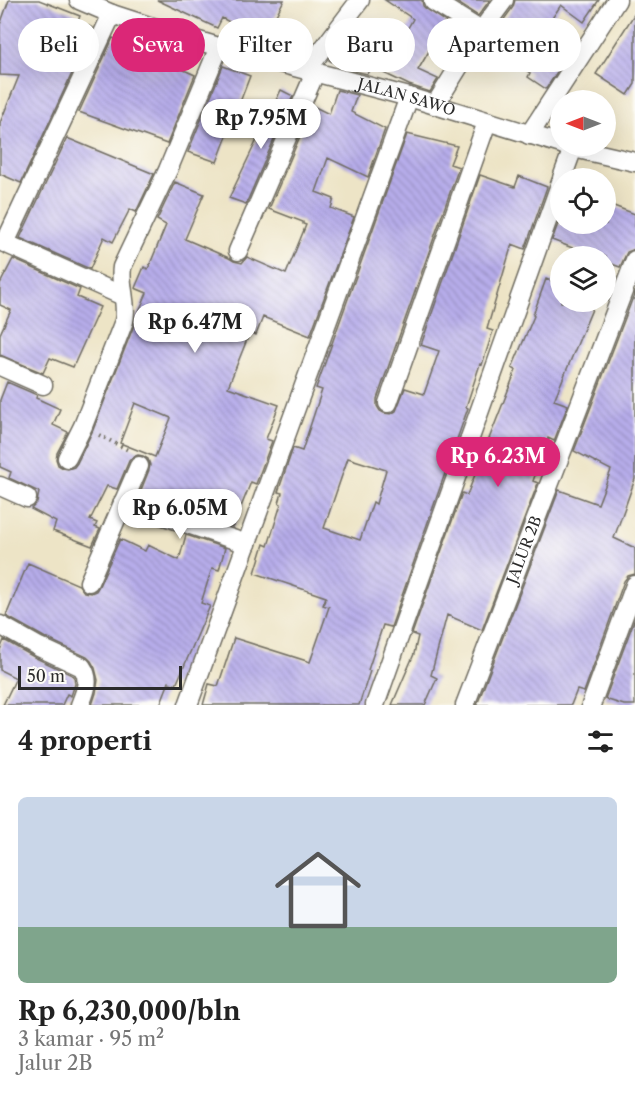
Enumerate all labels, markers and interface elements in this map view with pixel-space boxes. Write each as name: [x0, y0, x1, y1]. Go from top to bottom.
chip: Beli: [18, 18, 99, 72]
chip: Sewa: [111, 18, 205, 72]
chip: Filter: [217, 18, 313, 72]
chip: Baru: [325, 18, 415, 72]
chip: Apartemen: [427, 18, 581, 72]
street label: JALAN SAWO: [354, 73, 458, 120]
north arrow: [550, 90, 616, 156]
map controls: [550, 90, 616, 312]
pin: Rp 7.95M: [199, 99, 323, 150]
text: Rp 7.95M: [215, 106, 307, 130]
button: locate: [550, 168, 616, 234]
button: layers: [550, 246, 616, 312]
pin: Rp 6.47M: [133, 303, 257, 354]
text: Rp 6.47M: [148, 310, 242, 334]
pin: Rp 6.23M: [436, 437, 560, 488]
text: Rp 6.23M: [450, 444, 546, 468]
pin: Rp 6.05M: [118, 489, 242, 540]
text: Rp 6.05M: [132, 496, 228, 520]
street label: JALUR 2B: [501, 513, 545, 588]
scale bar: [18, 663, 182, 690]
text: 50 m: [27, 666, 65, 686]
text: 4 properti: [18, 725, 152, 757]
icon: filters: [584, 725, 617, 758]
icon: home: [264, 836, 372, 944]
text: Rp 6,230,000/bln: [18, 995, 241, 1027]
text: 3 kamar · 95 m²: [18, 1027, 164, 1051]
text: Jalur 2B: [18, 1051, 92, 1075]

